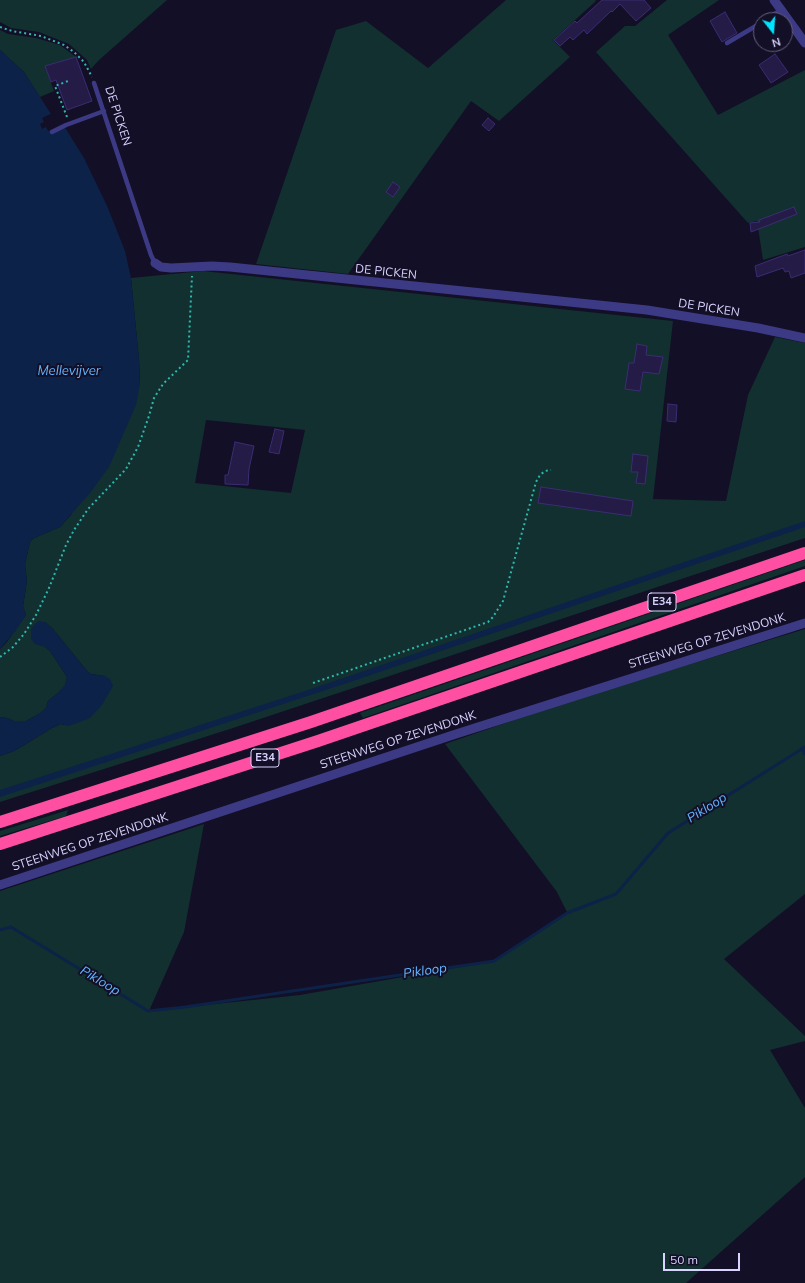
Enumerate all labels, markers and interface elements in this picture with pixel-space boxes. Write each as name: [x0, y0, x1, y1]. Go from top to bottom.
north arrow: [753, 12, 793, 52]
text: N: [770, 35, 782, 50]
street label: DE PICKEN: [102, 84, 134, 148]
street label: DE PICKEN: [354, 262, 418, 282]
street label: DE PICKEN: [677, 296, 741, 320]
water label: Mellevijver: [37, 363, 101, 379]
road number: E34: [648, 593, 676, 611]
street label: STEENWEG OP ZEVENDONK: [627, 610, 787, 672]
street label: STEENWEG OP ZEVENDONK: [318, 708, 478, 772]
road number: E34: [251, 749, 279, 767]
water label: Pikloop: [684, 790, 730, 826]
street label: STEENWEG OP ZEVENDONK: [10, 810, 170, 874]
water label: Pikloop: [402, 960, 448, 982]
water label: Pikloop: [77, 963, 123, 999]
scale bar: [665, 1245, 742, 1271]
text: 50 m: [670, 1252, 698, 1267]

